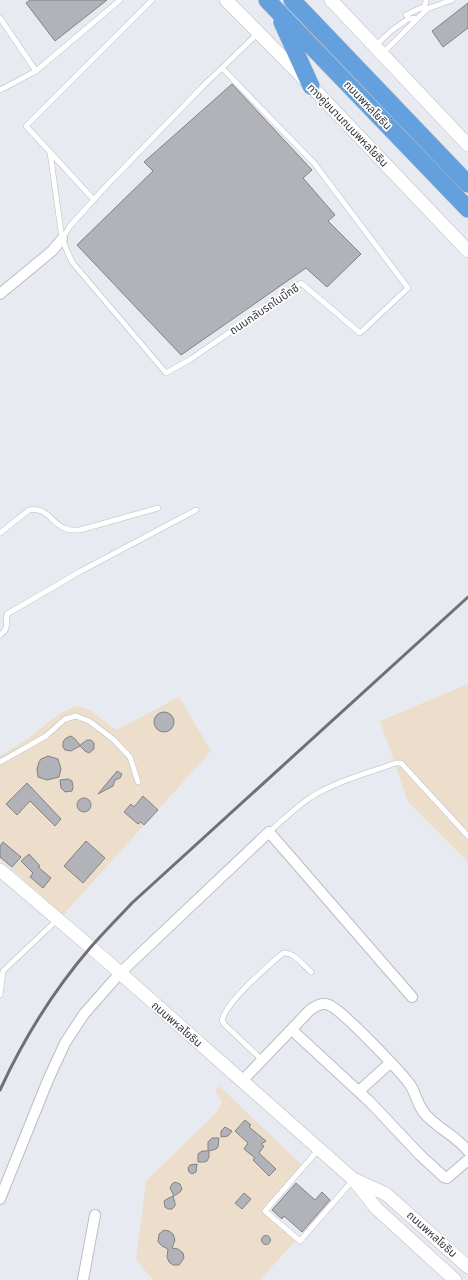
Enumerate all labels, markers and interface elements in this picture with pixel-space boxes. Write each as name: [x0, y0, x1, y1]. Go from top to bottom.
street label: ถนนพหลโยธิน: [341, 78, 395, 132]
street label: ทางคู่ขนานถนนพหลโยธิน: [305, 80, 391, 170]
street label: ถนนกลับรถในบิ๊กซี: [226, 280, 302, 337]
street label: ถนนพหลโยธิน: [149, 998, 205, 1050]
street label: ถนนพหลโยธิน: [404, 1208, 460, 1260]

